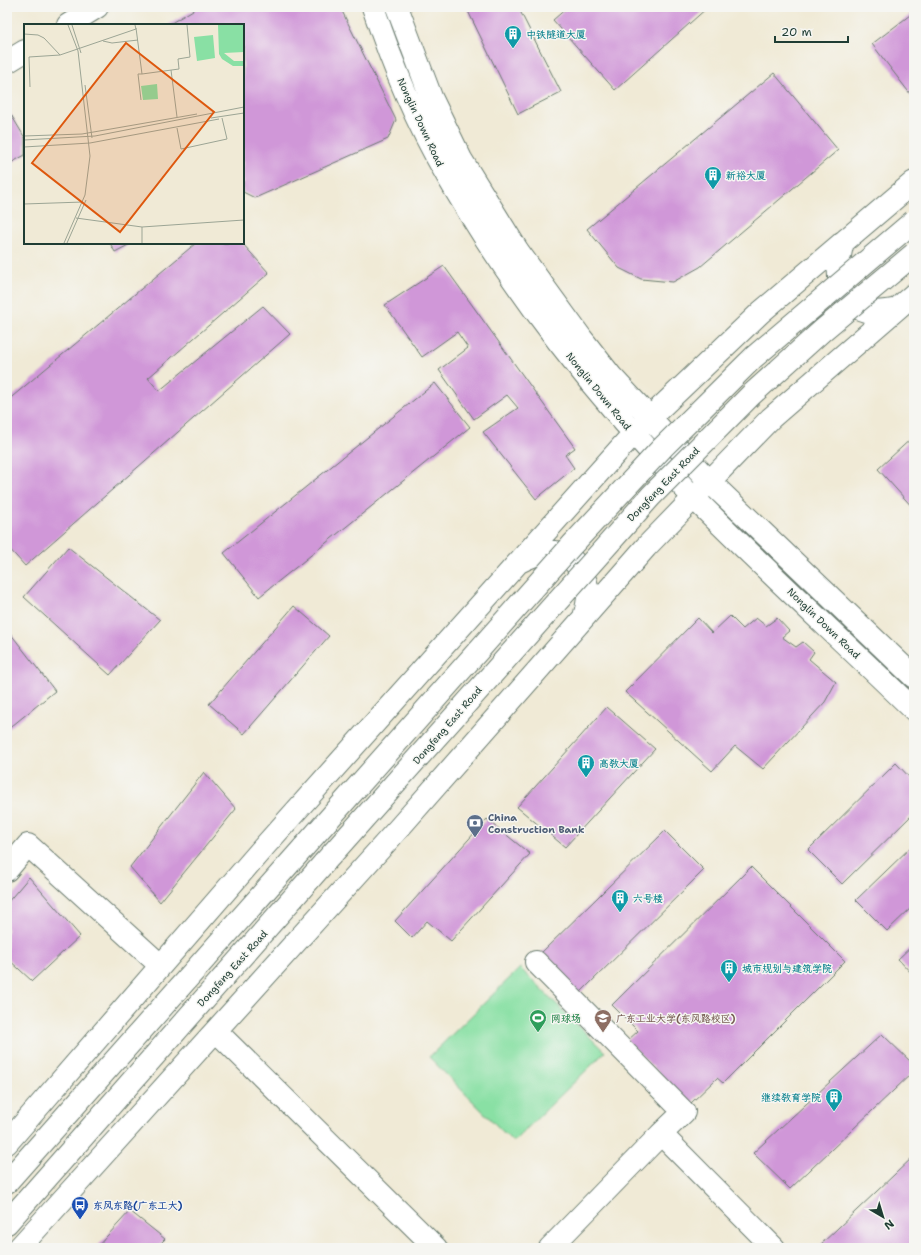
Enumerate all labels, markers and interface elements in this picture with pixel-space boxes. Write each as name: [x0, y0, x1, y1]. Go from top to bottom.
scale bar: [775, 18, 848, 44]
inset map: [24, 24, 244, 244]
building icon: 中铁隧道大厦: [503, 24, 523, 49]
text: 20 m: [781, 24, 812, 40]
place label: 中铁隧道大厦: [526, 28, 586, 41]
street label: Nonglin Down Road: [394, 76, 447, 169]
building icon: 新裕大厦: [703, 165, 723, 190]
place label: 新裕大厦: [726, 169, 766, 182]
street label: Nonglin Down Road: [563, 350, 634, 433]
street label: Dongfeng East Road: [624, 444, 703, 524]
street label: Nonglin Down Road: [784, 585, 863, 662]
street label: Dongfeng East Road: [410, 683, 485, 767]
building icon: 高教大厦: [576, 753, 596, 778]
place label: 高教大厦: [599, 757, 639, 770]
place label: China Construction Bank: [488, 811, 585, 836]
bank icon: China Construction Bank: [465, 813, 485, 838]
building icon: 六号楼: [610, 888, 630, 913]
place label: 六号楼: [633, 892, 663, 905]
street label: Dongfeng East Road: [194, 927, 271, 1009]
building icon: 城市规划与建筑学院: [719, 958, 739, 983]
place label: 城市规划与建筑学院: [742, 962, 832, 975]
sports icon: 网球场: [528, 1008, 548, 1033]
school or university icon: 广东工业大学(东风路校区): [593, 1008, 613, 1033]
place label: 网球场: [551, 1012, 581, 1025]
place label: 广东工业大学(东风路校区): [616, 1012, 736, 1025]
building icon: 继续教育学院: [824, 1087, 844, 1112]
place label: 继续教育学院: [761, 1091, 821, 1104]
bus stop icon: 东风东路(广东工大): [70, 1195, 90, 1220]
north arrow: [863, 1197, 903, 1237]
place label: 东风东路(广东工大): [93, 1199, 183, 1212]
text: N: [881, 1216, 897, 1233]

